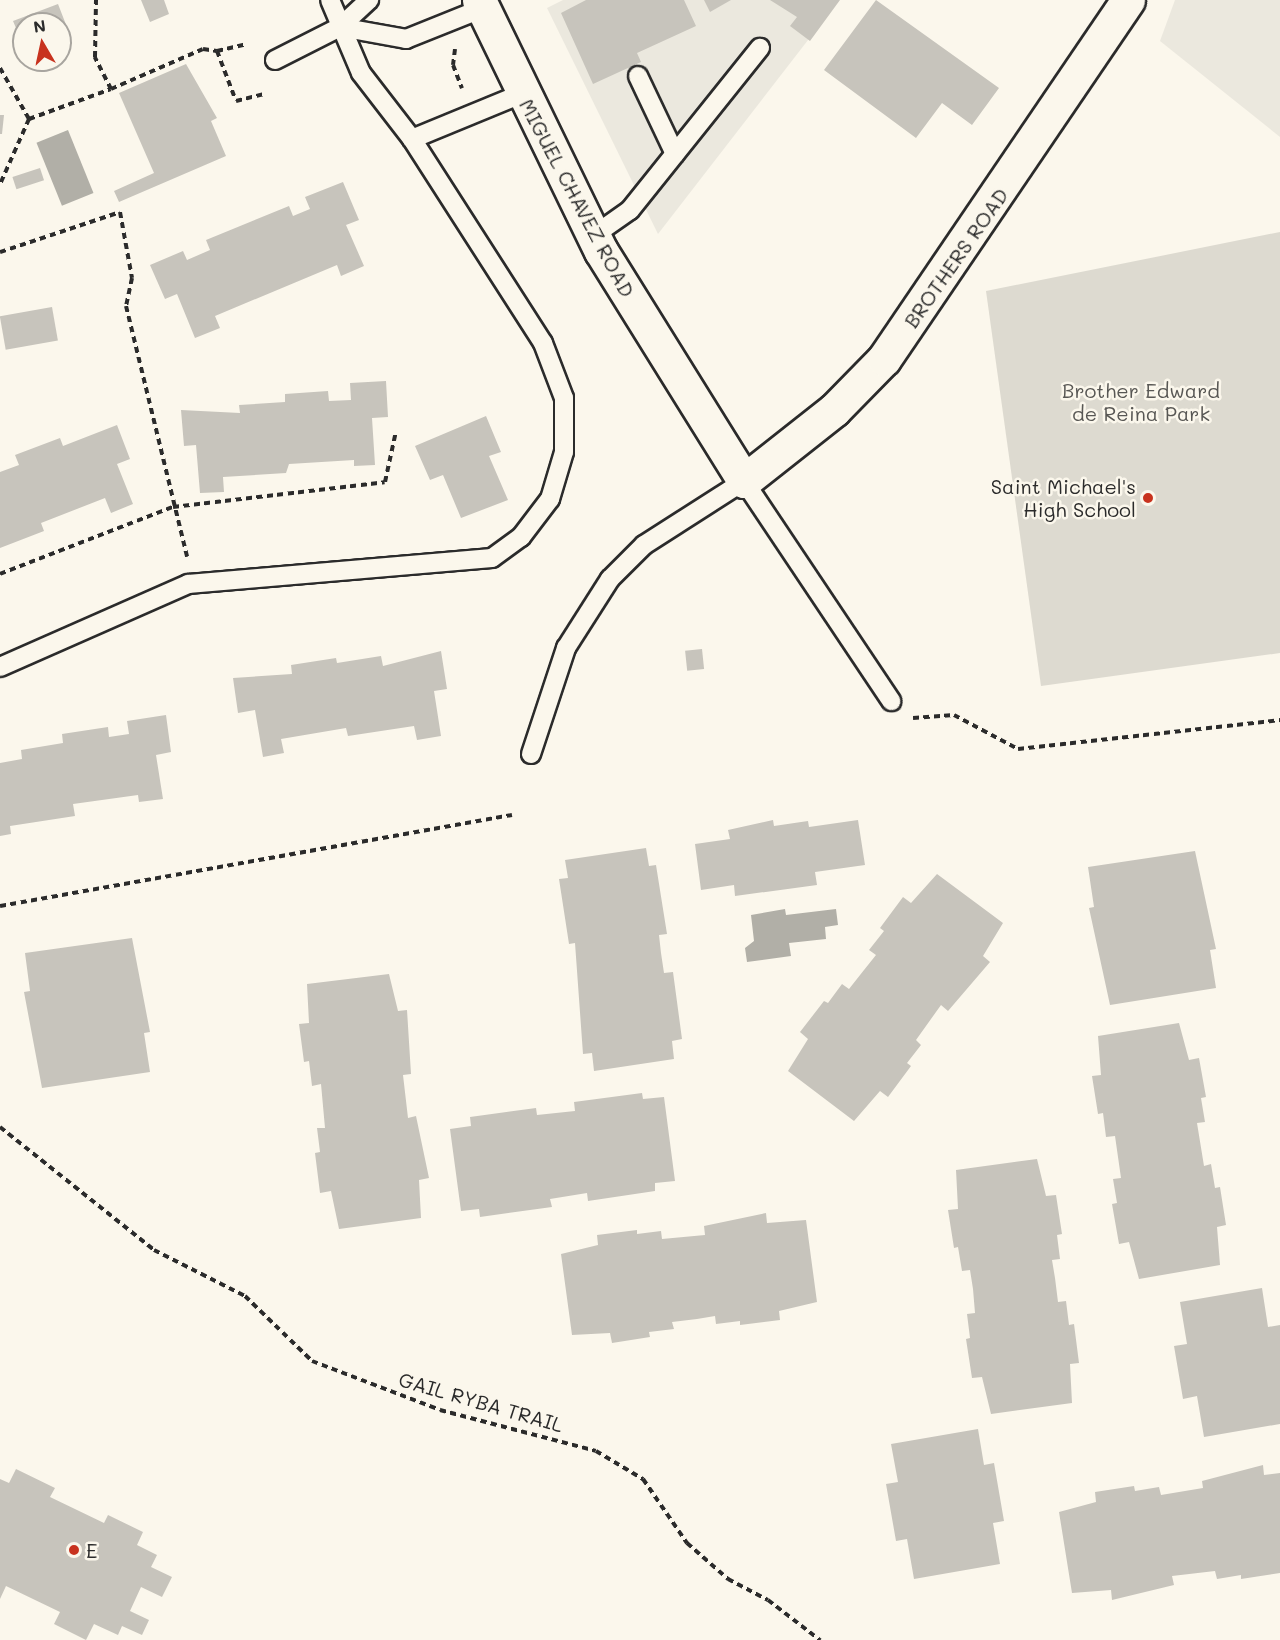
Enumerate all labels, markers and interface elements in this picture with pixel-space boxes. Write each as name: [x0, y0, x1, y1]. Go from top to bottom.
north arrow: [12, 12, 72, 72]
text: N: [32, 14, 47, 37]
street label: MIGUEL CHAVEZ ROAD: [515, 95, 639, 301]
street label: BROTHERS ROAD: [899, 184, 1013, 332]
park label: Brother Edward de Reina Park: [1062, 378, 1220, 425]
place label: Saint Michael's High School: [991, 474, 1136, 521]
marker: Saint Michael's High School: [1141, 491, 1155, 505]
street label: GAIL RYBA TRAIL: [396, 1367, 566, 1437]
place label: E: [86, 1538, 97, 1562]
marker: E: [67, 1543, 81, 1557]

